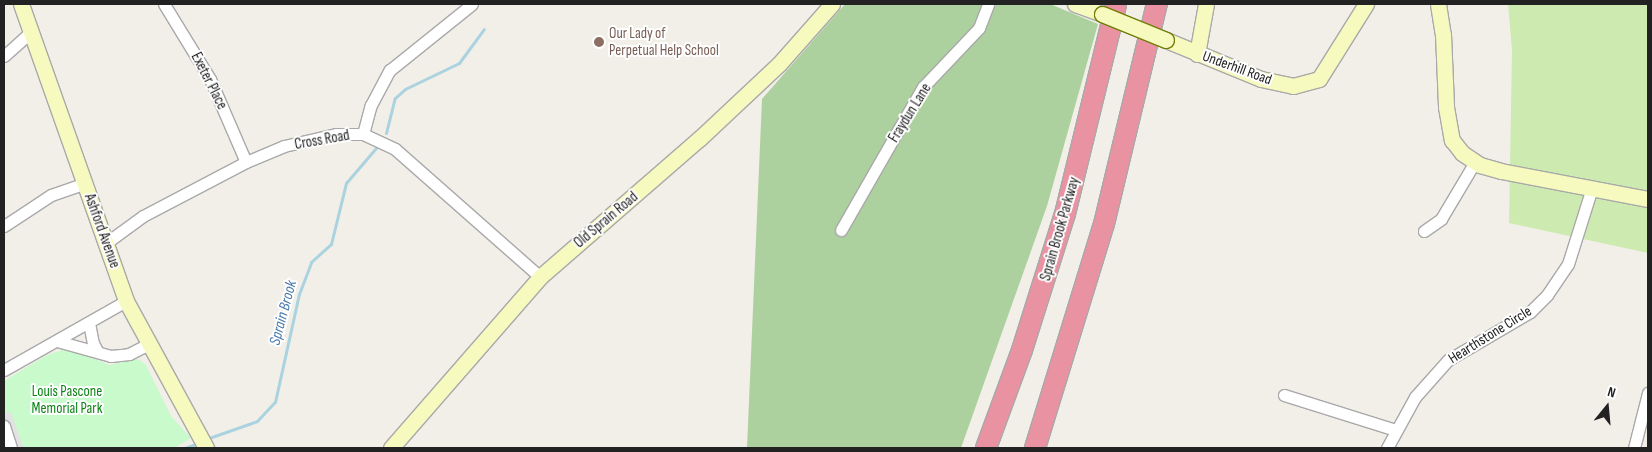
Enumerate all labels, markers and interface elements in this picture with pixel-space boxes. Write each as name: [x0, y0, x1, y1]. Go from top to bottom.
place label: Our Lady of Perpetual Help School: [609, 24, 719, 59]
marker: Our Lady of Perpetual Help School: [593, 36, 605, 48]
street label: Underhill Road: [1200, 47, 1274, 89]
street label: Exeter Place: [187, 49, 231, 113]
street label: Fraydun Lane: [885, 80, 935, 146]
street label: Cross Road: [293, 126, 351, 154]
street label: Sprain Brook Parkway: [1037, 175, 1083, 283]
street label: Old Sprain Road: [570, 188, 642, 252]
street label: Ashford Avenue: [80, 191, 124, 271]
water label: Sprain Brook: [266, 279, 302, 347]
street label: Hearthstone Circle: [1445, 302, 1535, 368]
park label: Louis Pascone Memorial Park: [32, 382, 102, 417]
north arrow: [1582, 382, 1632, 432]
text: N: [1605, 383, 1618, 401]

